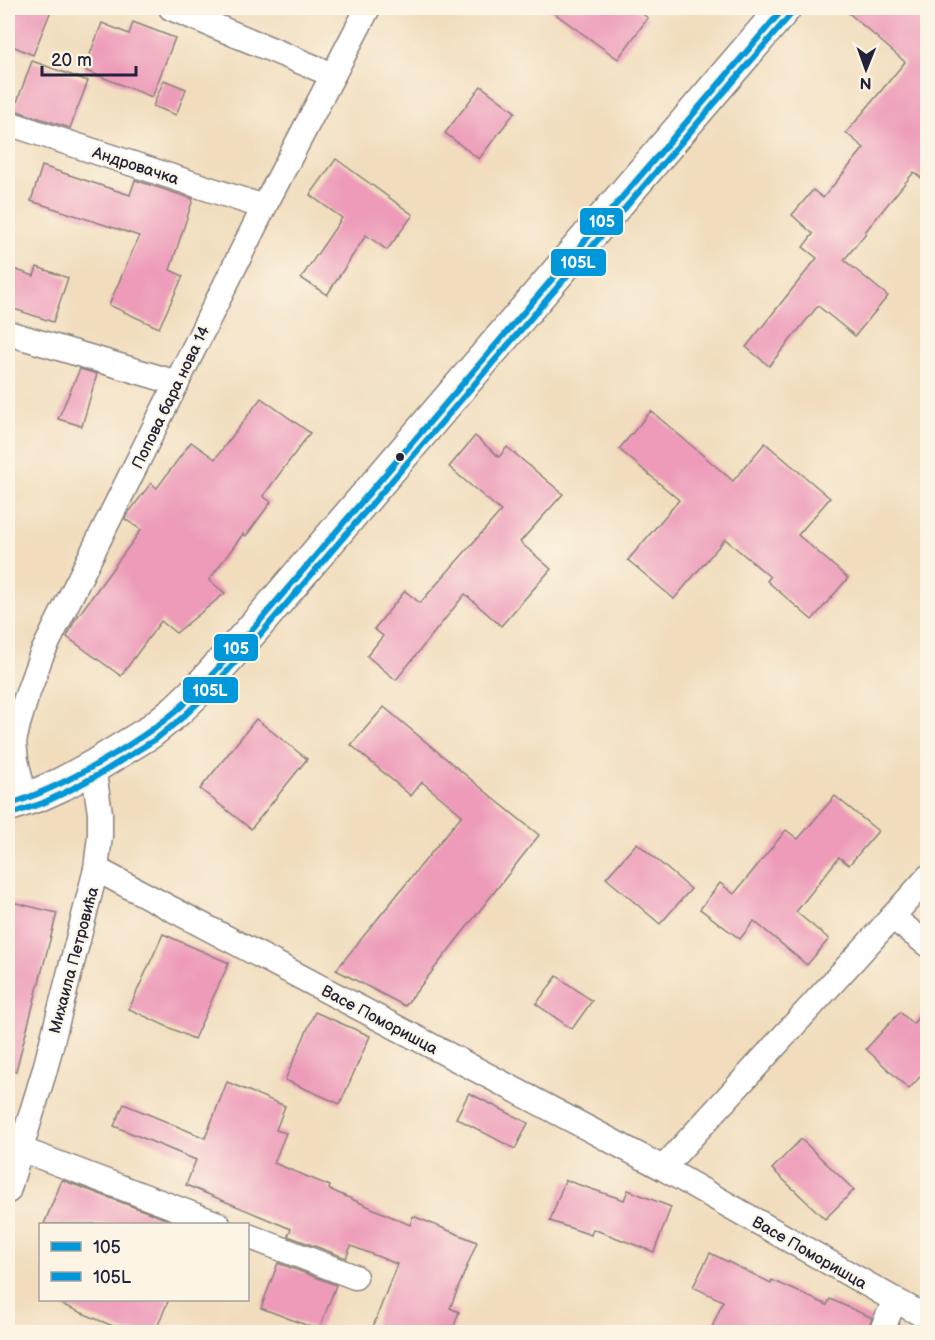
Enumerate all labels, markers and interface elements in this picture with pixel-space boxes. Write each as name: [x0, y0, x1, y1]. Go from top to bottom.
scale bar: [42, 39, 136, 77]
north arrow: [836, 39, 896, 99]
text: 20 m: [51, 50, 92, 71]
text: N: [860, 73, 872, 92]
street label: Андровачка: [89, 143, 182, 189]
line badge: 105: [579, 207, 624, 236]
text: 105: [589, 213, 615, 232]
line badge: 105L: [550, 248, 607, 277]
text: 105L: [560, 254, 596, 273]
street label: Попова бара нова 14: [128, 323, 214, 472]
unlabelled marker: [394, 451, 406, 463]
line badge: 105: [213, 633, 259, 662]
text: 105: [223, 640, 249, 659]
line badge: 105L: [182, 676, 239, 704]
text: 105L: [192, 682, 228, 701]
street label: Михаила Петровића: [46, 884, 103, 1036]
street label: Васе Поморишца: [318, 982, 441, 1059]
street label: Васе Поморишца: [749, 1213, 870, 1294]
legend: [39, 1223, 249, 1301]
text: 105: [93, 1237, 121, 1258]
text: 105L: [93, 1267, 132, 1288]

